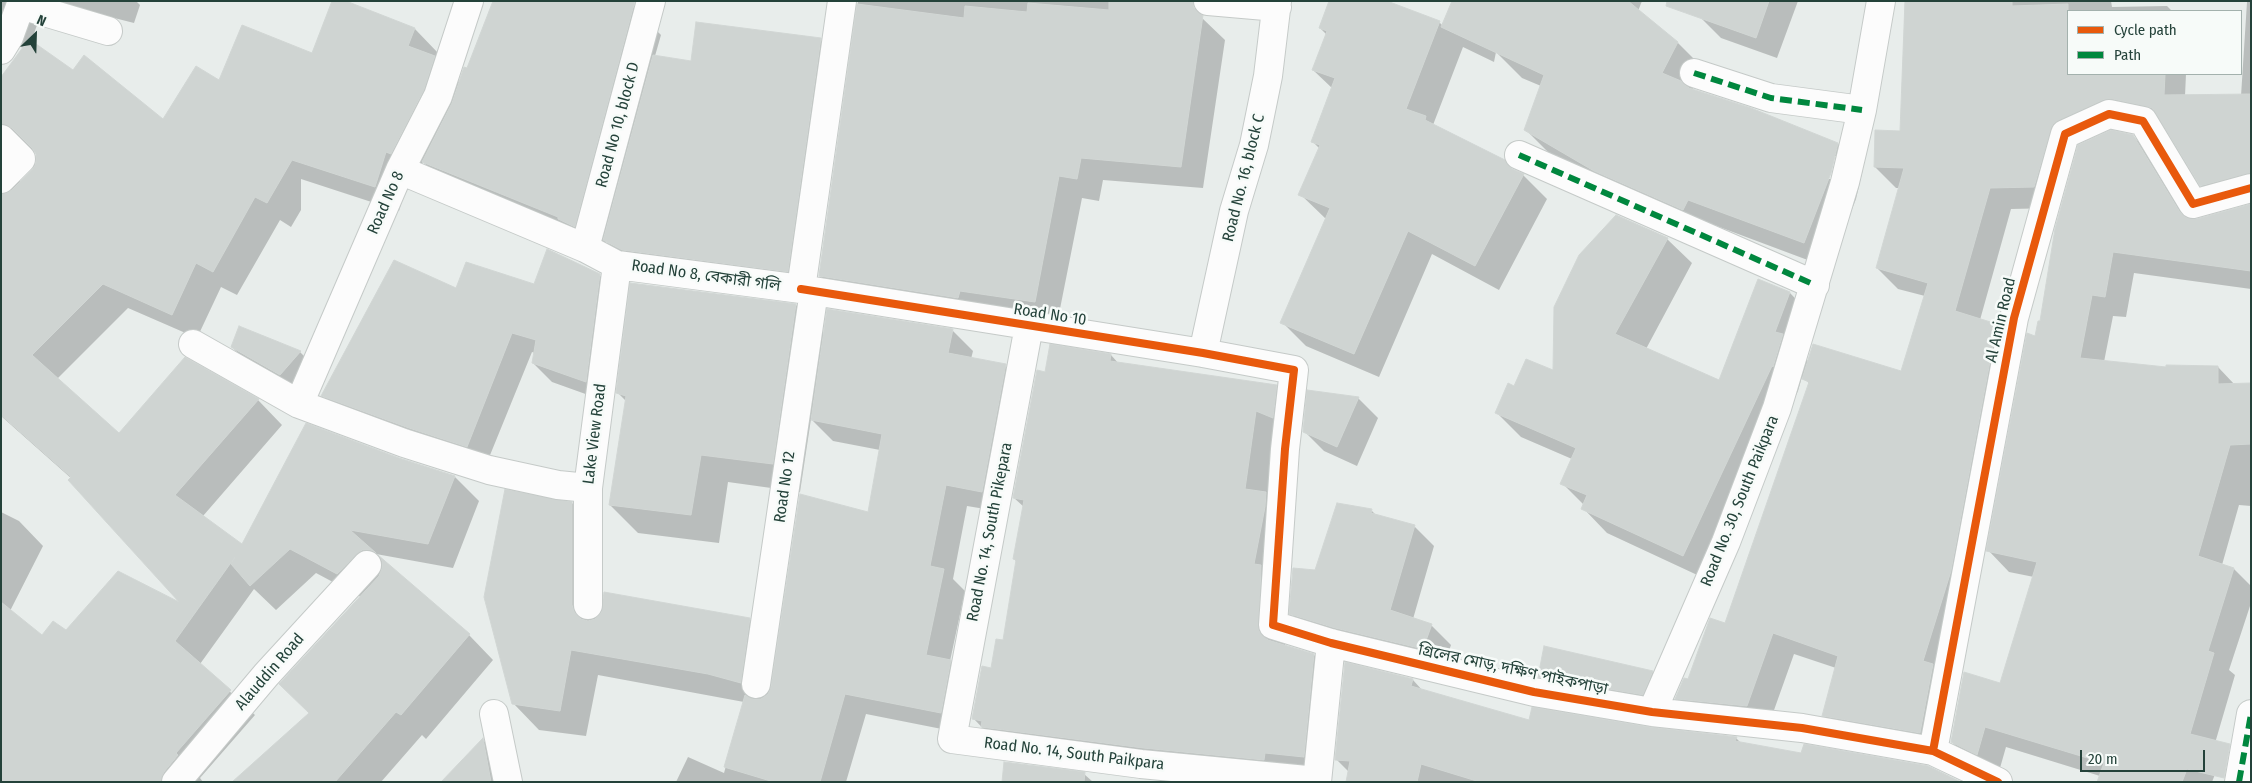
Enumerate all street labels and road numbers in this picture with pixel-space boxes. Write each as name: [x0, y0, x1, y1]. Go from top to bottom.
street label: Road No 10, block D: [592, 60, 644, 190]
street label: Road No. 16, block C: [1219, 112, 1269, 244]
street label: Road No 8: [364, 169, 408, 237]
street label: Road No 8, বেকারী গলি: [630, 256, 782, 296]
street label: Al Amin Road: [1982, 276, 2020, 364]
street label: Road No 10: [1012, 300, 1088, 330]
street label: Lake View Road: [579, 383, 611, 485]
street label: Road No. 30, South Paikpara: [1697, 413, 1783, 589]
street label: Road No. 14, South Pikepara: [963, 441, 1017, 623]
street label: Road No 12: [770, 450, 800, 524]
street label: Alauddin Road: [231, 630, 309, 714]
street label: গ্রিলের মোড়, দক্ষিণ পাইকপাড়া: [1416, 640, 1610, 700]
street label: Road No. 14, South Paikpara: [983, 733, 1165, 775]

